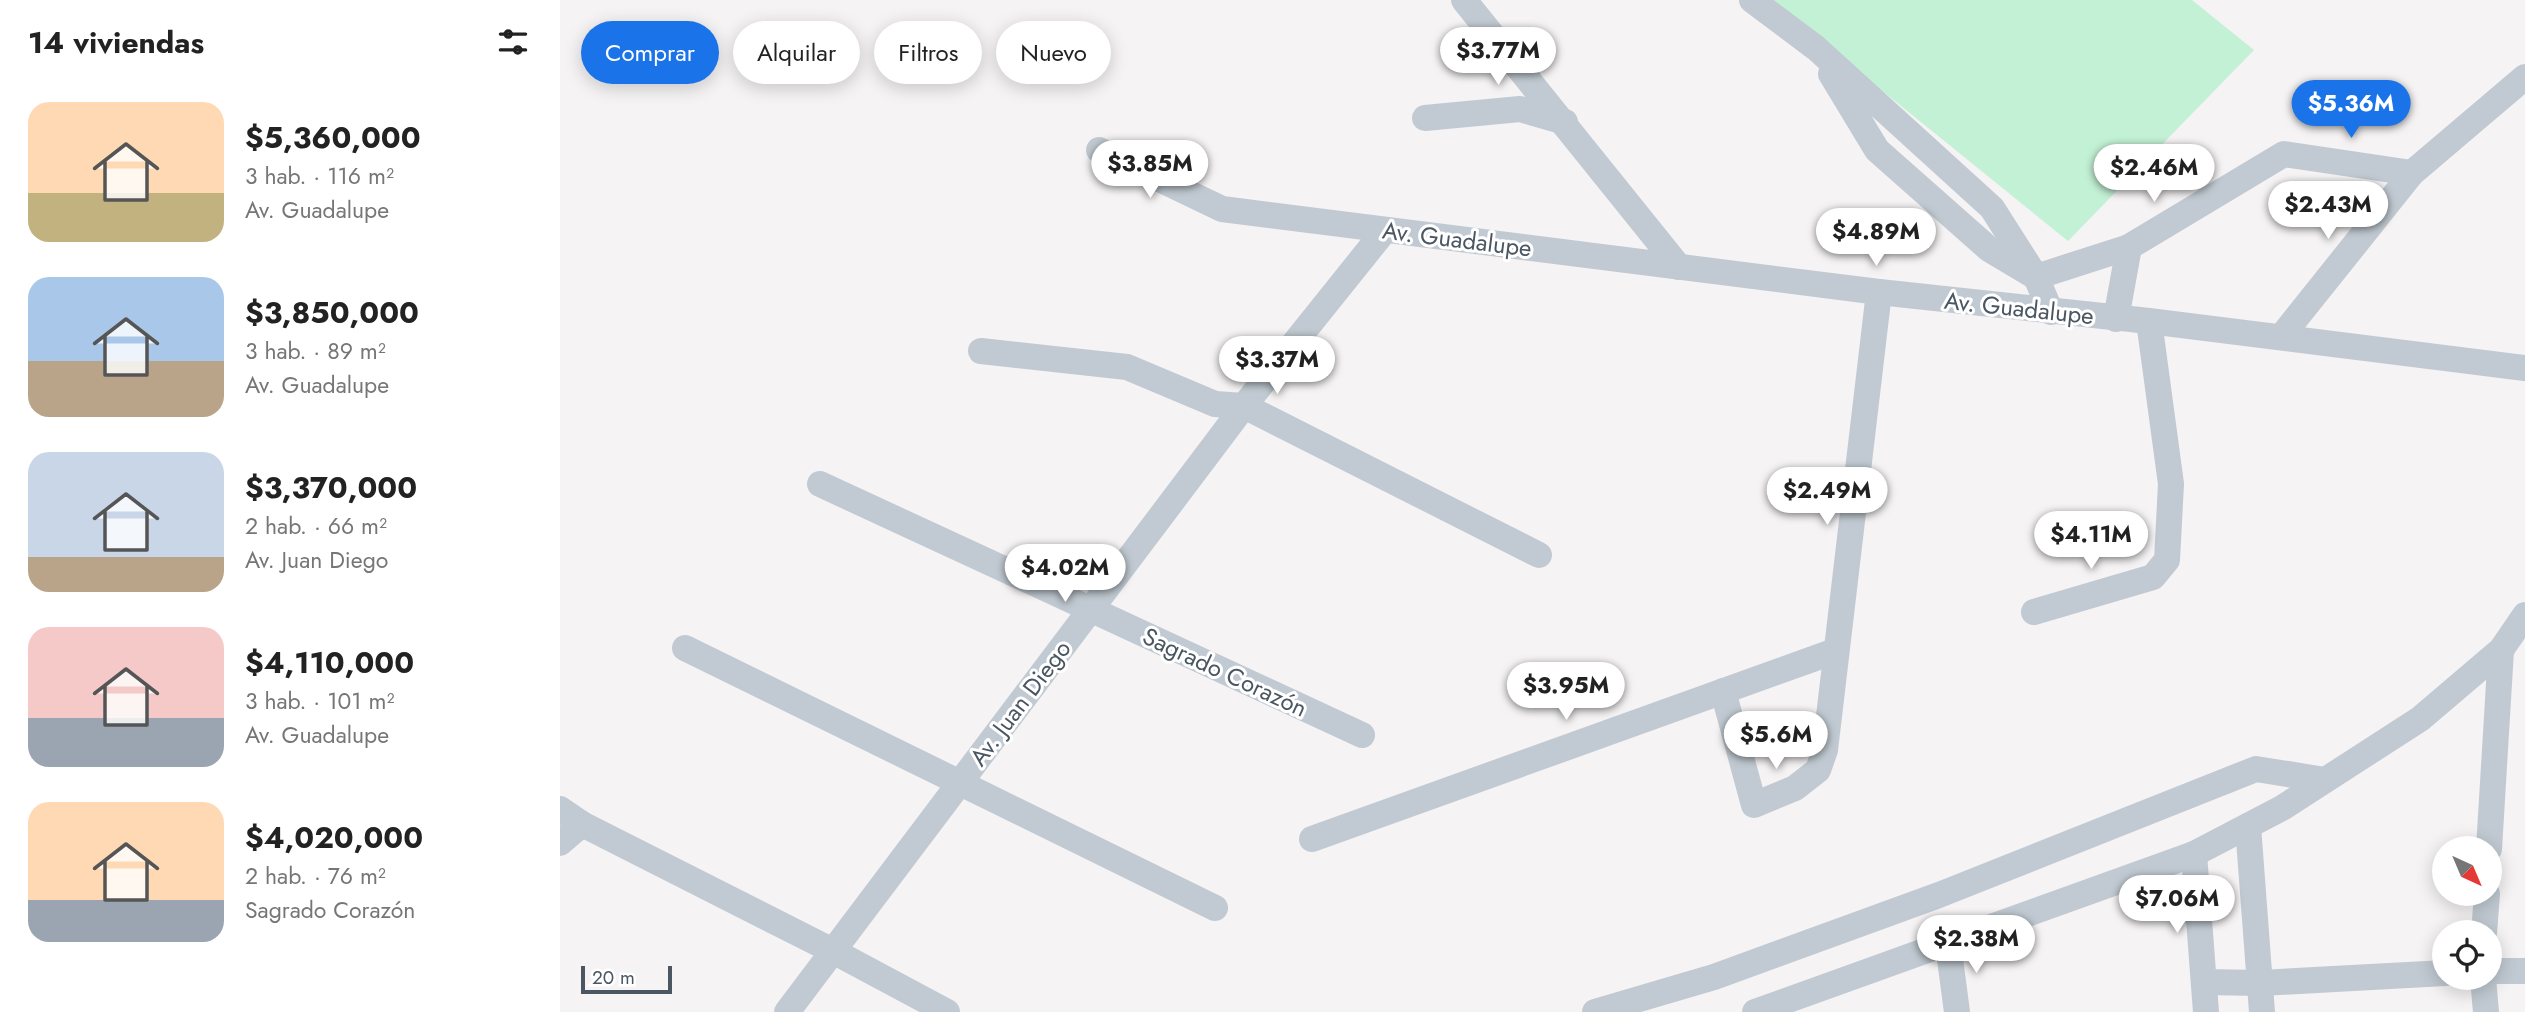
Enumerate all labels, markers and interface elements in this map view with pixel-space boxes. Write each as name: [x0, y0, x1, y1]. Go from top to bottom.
text: 14 viviendas: [28, 21, 204, 64]
chip: Comprar: [581, 21, 719, 84]
chip: Alquilar: [733, 21, 860, 84]
chip: Filtros: [874, 21, 982, 84]
chip: Nuevo: [996, 21, 1111, 84]
icon: filters: [494, 23, 532, 61]
pin: $3.77M: [1441, 28, 1555, 87]
text: $3.77M: [1456, 33, 1540, 67]
pin: $5.36M: [2294, 80, 2408, 140]
text: $5.36M: [2308, 86, 2394, 120]
text: $5,360,000: [245, 116, 421, 159]
icon: home: [84, 130, 168, 214]
pin: $3.85M: [1093, 140, 1207, 200]
pin: $2.46M: [2097, 144, 2211, 204]
text: $3.85M: [1107, 146, 1193, 180]
text: $2.46M: [2110, 150, 2198, 184]
text: 3 hab. · 116 m²: [245, 159, 394, 193]
pin: $2.43M: [2271, 182, 2385, 241]
text: $2.43M: [2284, 187, 2372, 221]
text: Av. Guadalupe: [245, 193, 389, 227]
pin: $4.89M: [1819, 208, 1933, 268]
street label: Av. Guadalupe: [1380, 212, 1534, 266]
text: $4.89M: [1832, 214, 1920, 248]
street label: Av. Guadalupe: [1942, 283, 2096, 333]
text: $3,850,000: [245, 291, 419, 334]
icon: home: [84, 305, 168, 389]
text: 3 hab. · 89 m²: [245, 334, 386, 368]
pin: $3.37M: [1220, 336, 1334, 396]
text: $3.37M: [1235, 342, 1319, 376]
text: Av. Guadalupe: [245, 368, 389, 402]
text: $3,370,000: [245, 466, 417, 509]
pin: $2.49M: [1770, 468, 1884, 527]
text: $2.49M: [1783, 473, 1871, 507]
icon: home: [84, 480, 168, 564]
text: 2 hab. · 66 m²: [245, 509, 387, 543]
pin: $4.11M: [2034, 512, 2148, 571]
text: $4.11M: [2050, 517, 2132, 551]
text: Av. Juan Diego: [245, 543, 388, 577]
pin: $4.02M: [1008, 544, 1122, 604]
text: $4.02M: [1021, 550, 1109, 584]
street label: Sagrado Corazón: [1137, 619, 1313, 725]
street label: Av. Juan Diego: [961, 633, 1079, 773]
text: $4,110,000: [245, 641, 414, 684]
icon: home: [84, 655, 168, 739]
pin: $3.95M: [1509, 662, 1623, 722]
text: $3.95M: [1523, 668, 1609, 702]
text: 3 hab. · 101 m²: [245, 684, 394, 718]
pin: $5.6M: [1727, 712, 1825, 771]
text: $5.6M: [1740, 717, 1812, 751]
text: Av. Guadalupe: [245, 718, 389, 752]
text: $4,020,000: [245, 816, 423, 859]
icon: home: [84, 830, 168, 914]
north arrow: [2432, 836, 2502, 906]
map controls: [2432, 836, 2502, 990]
text: 2 hab. · 76 m²: [245, 859, 386, 893]
pin: $7.06M: [2120, 876, 2234, 935]
text: $7.06M: [2135, 881, 2219, 915]
text: Sagrado Corazón: [245, 893, 415, 927]
pin: $2.38M: [1919, 916, 2033, 975]
button: locate: [2432, 920, 2502, 990]
text: $2.38M: [1933, 921, 2019, 955]
scale bar: [581, 963, 672, 995]
text: 20 m: [592, 964, 635, 991]

